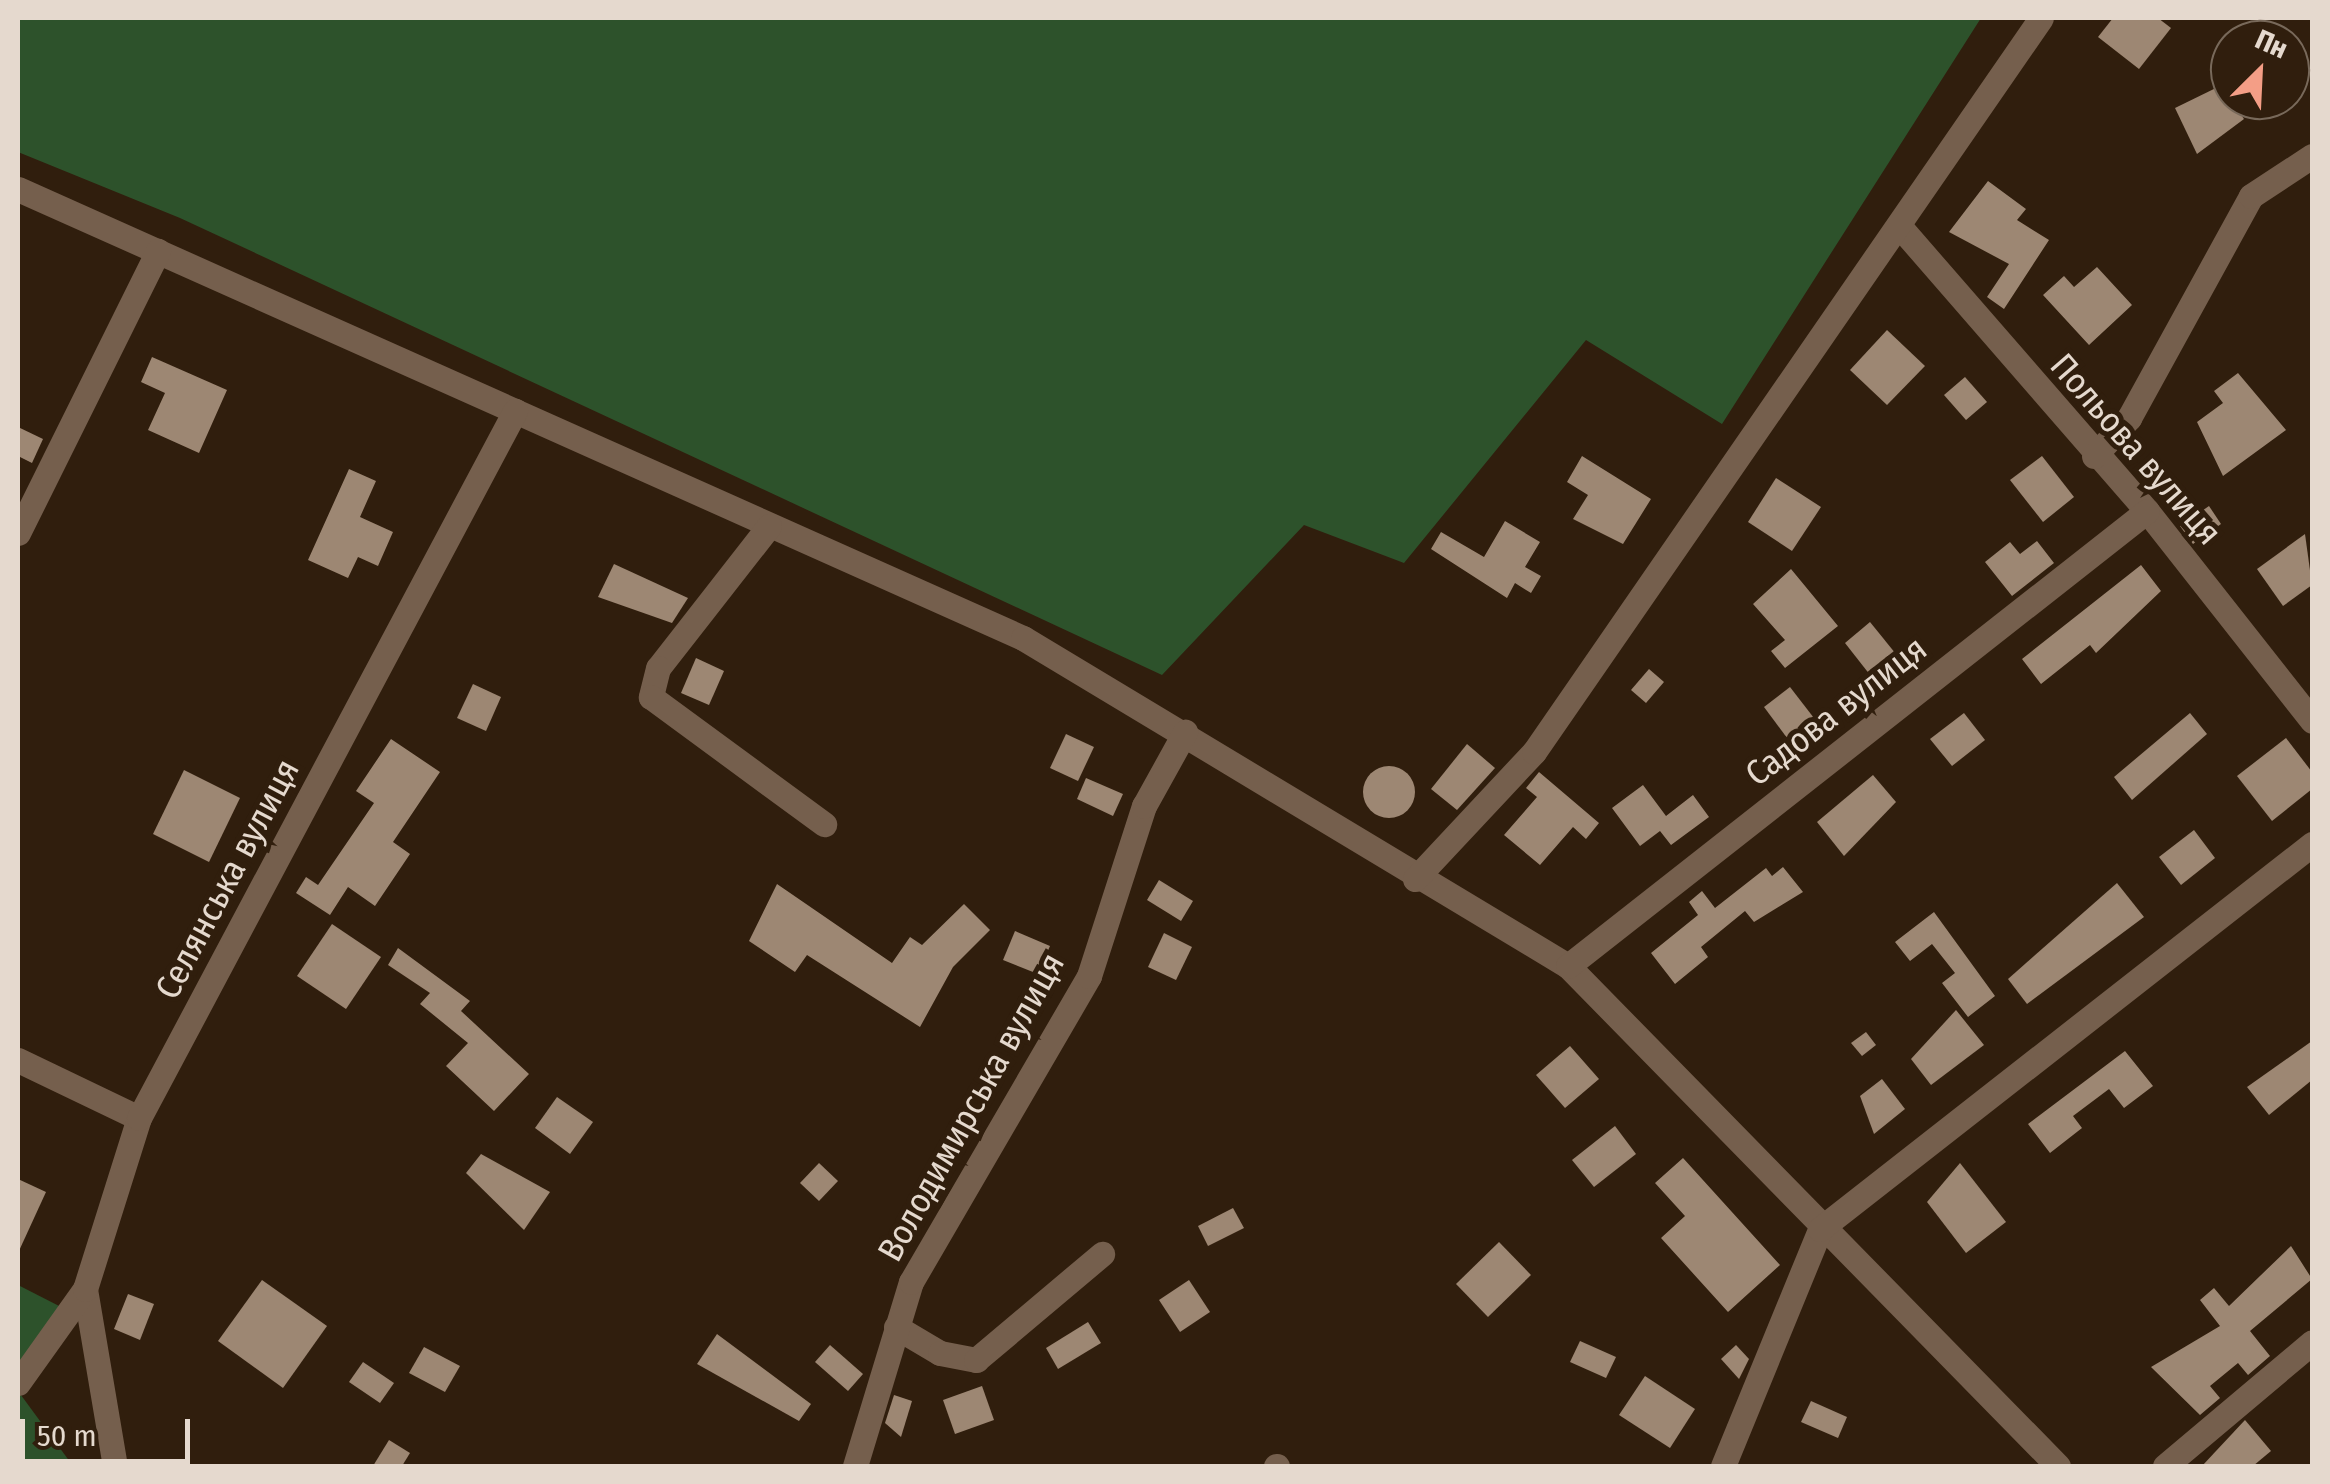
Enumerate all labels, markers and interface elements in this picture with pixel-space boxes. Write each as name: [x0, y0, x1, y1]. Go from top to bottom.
north arrow: [2210, 20, 2310, 120]
text: Пн: [2250, 22, 2293, 65]
street label: Польова вулиця: [2042, 345, 2230, 553]
street label: Садова вулиця: [1737, 627, 1935, 795]
street label: Селянська вулиця: [146, 752, 308, 1006]
street label: Володимирська вулиця: [869, 946, 1073, 1268]
scale bar: [25, 1399, 195, 1461]
text: 50 m: [37, 1418, 97, 1454]

